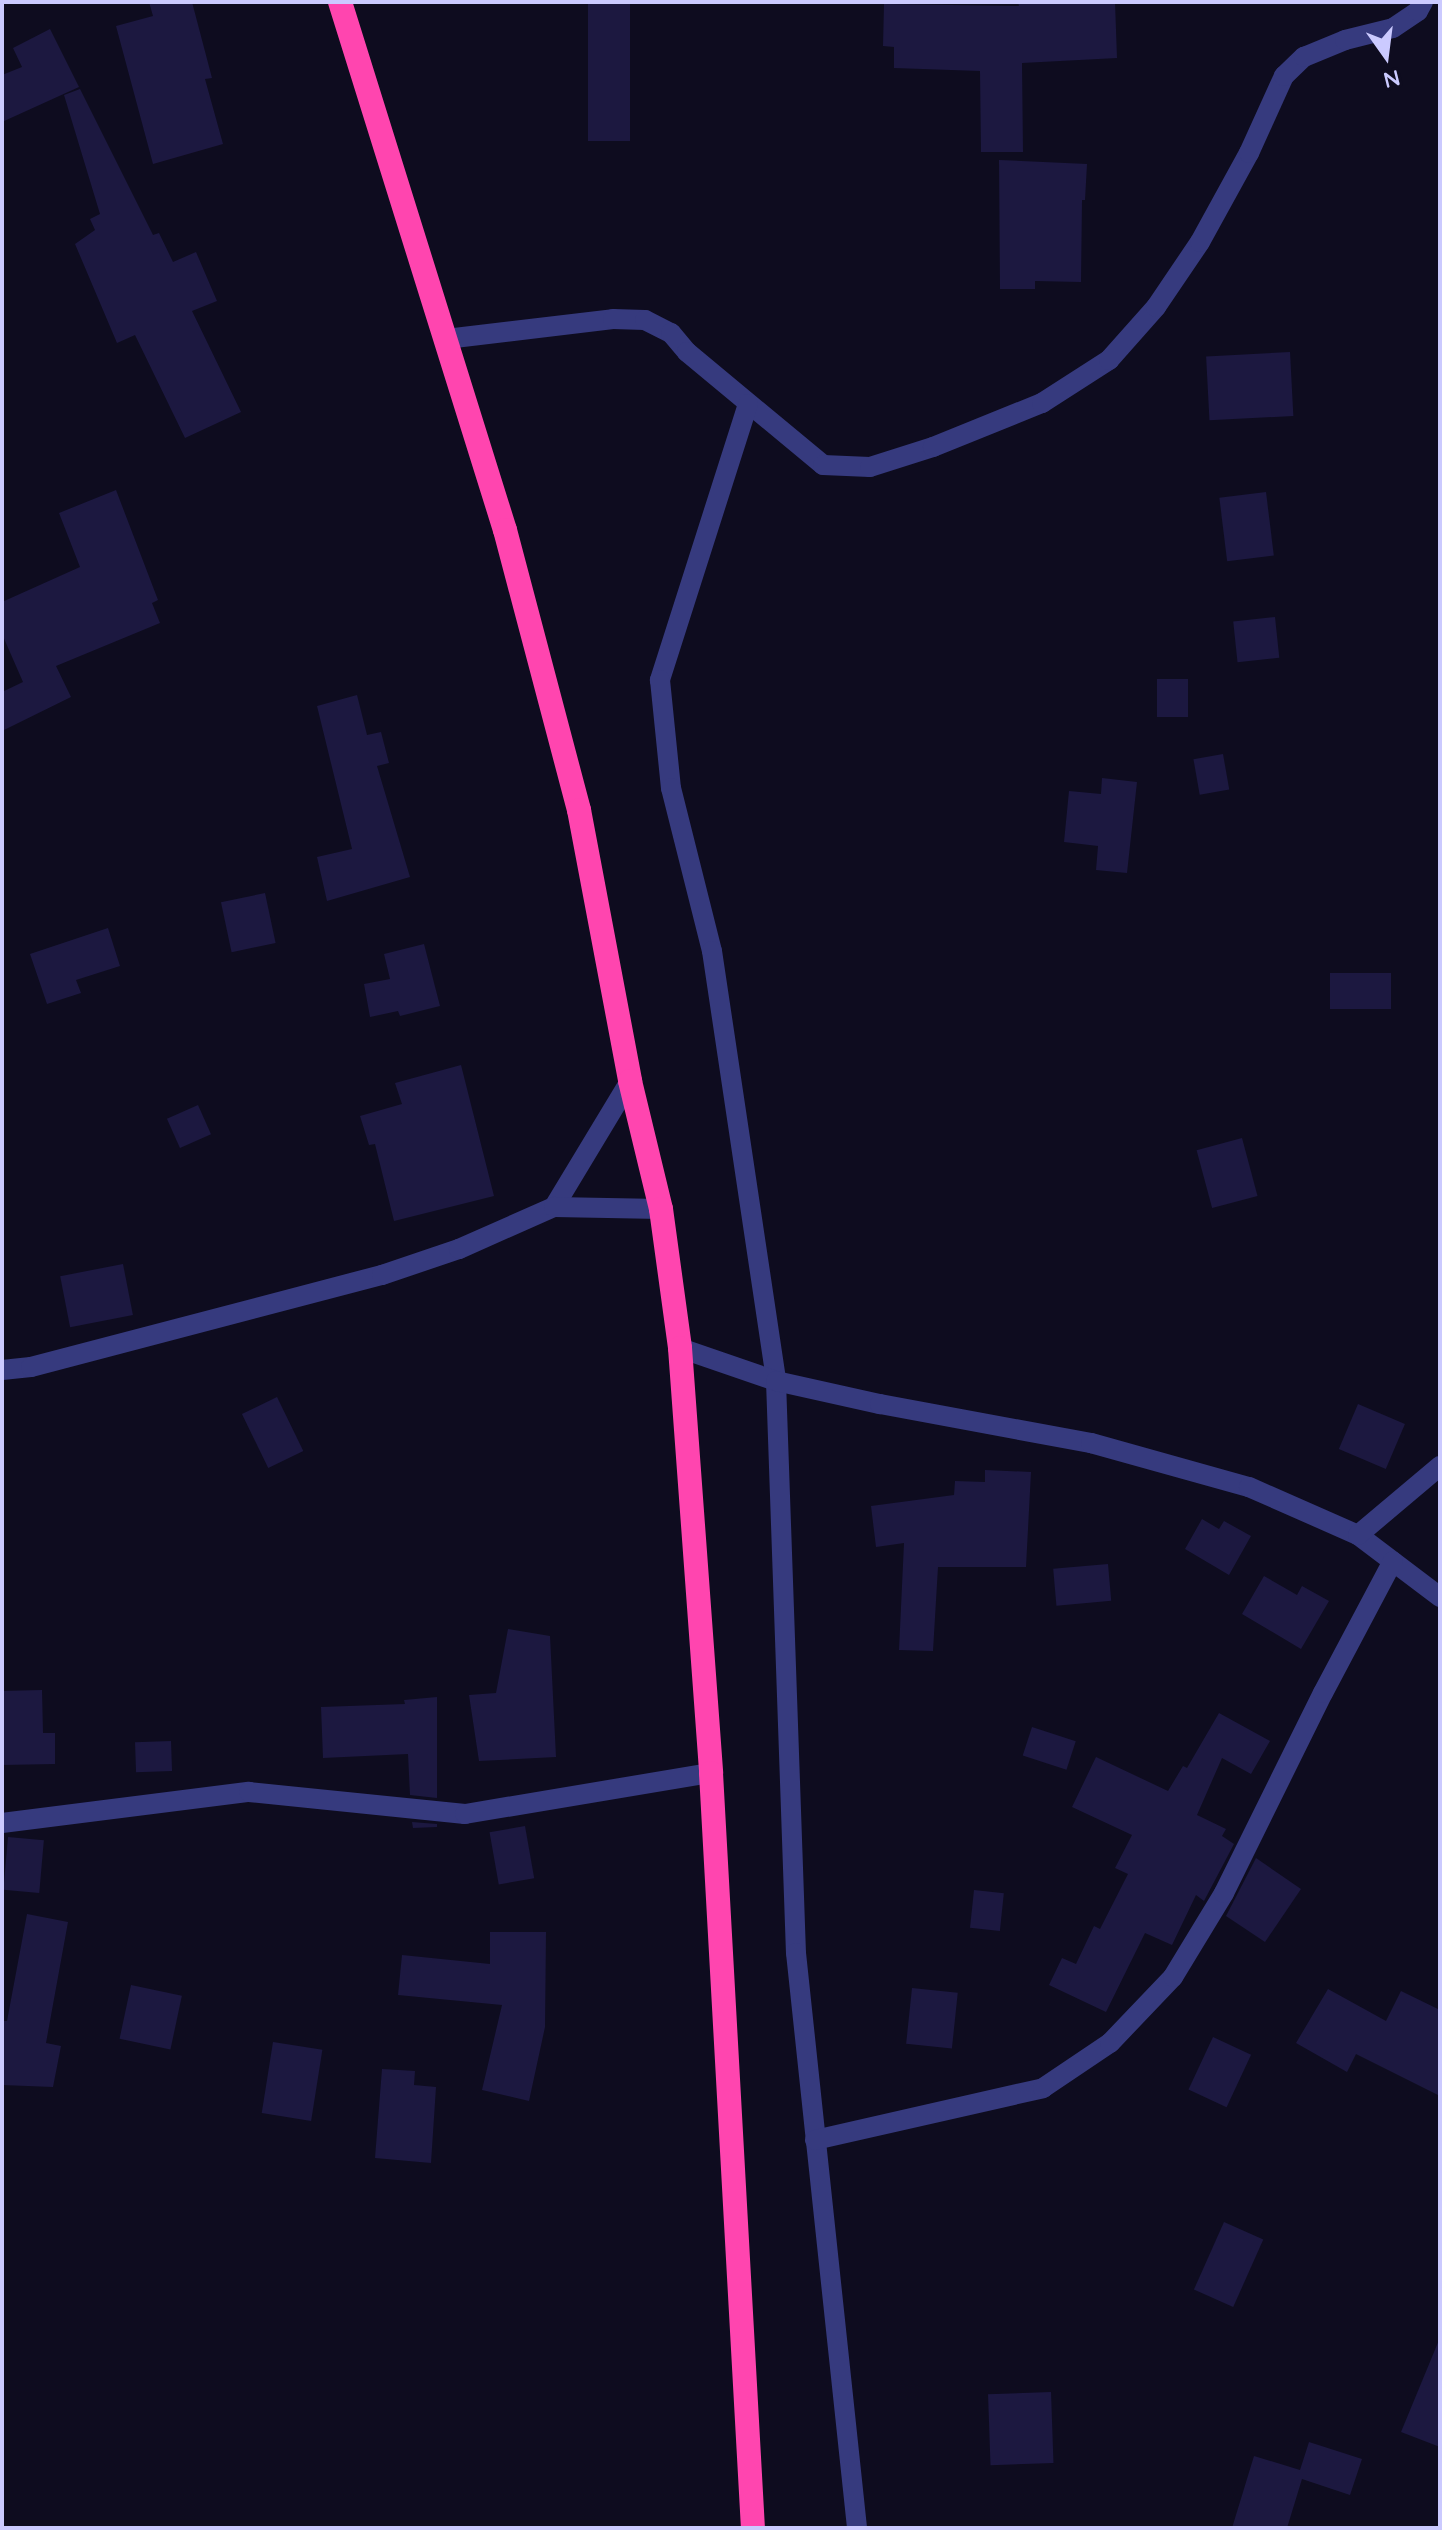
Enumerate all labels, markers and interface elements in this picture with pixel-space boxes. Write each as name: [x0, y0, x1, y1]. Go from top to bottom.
north arrow: [1346, 16, 1426, 96]
text: N: [1381, 64, 1403, 95]

